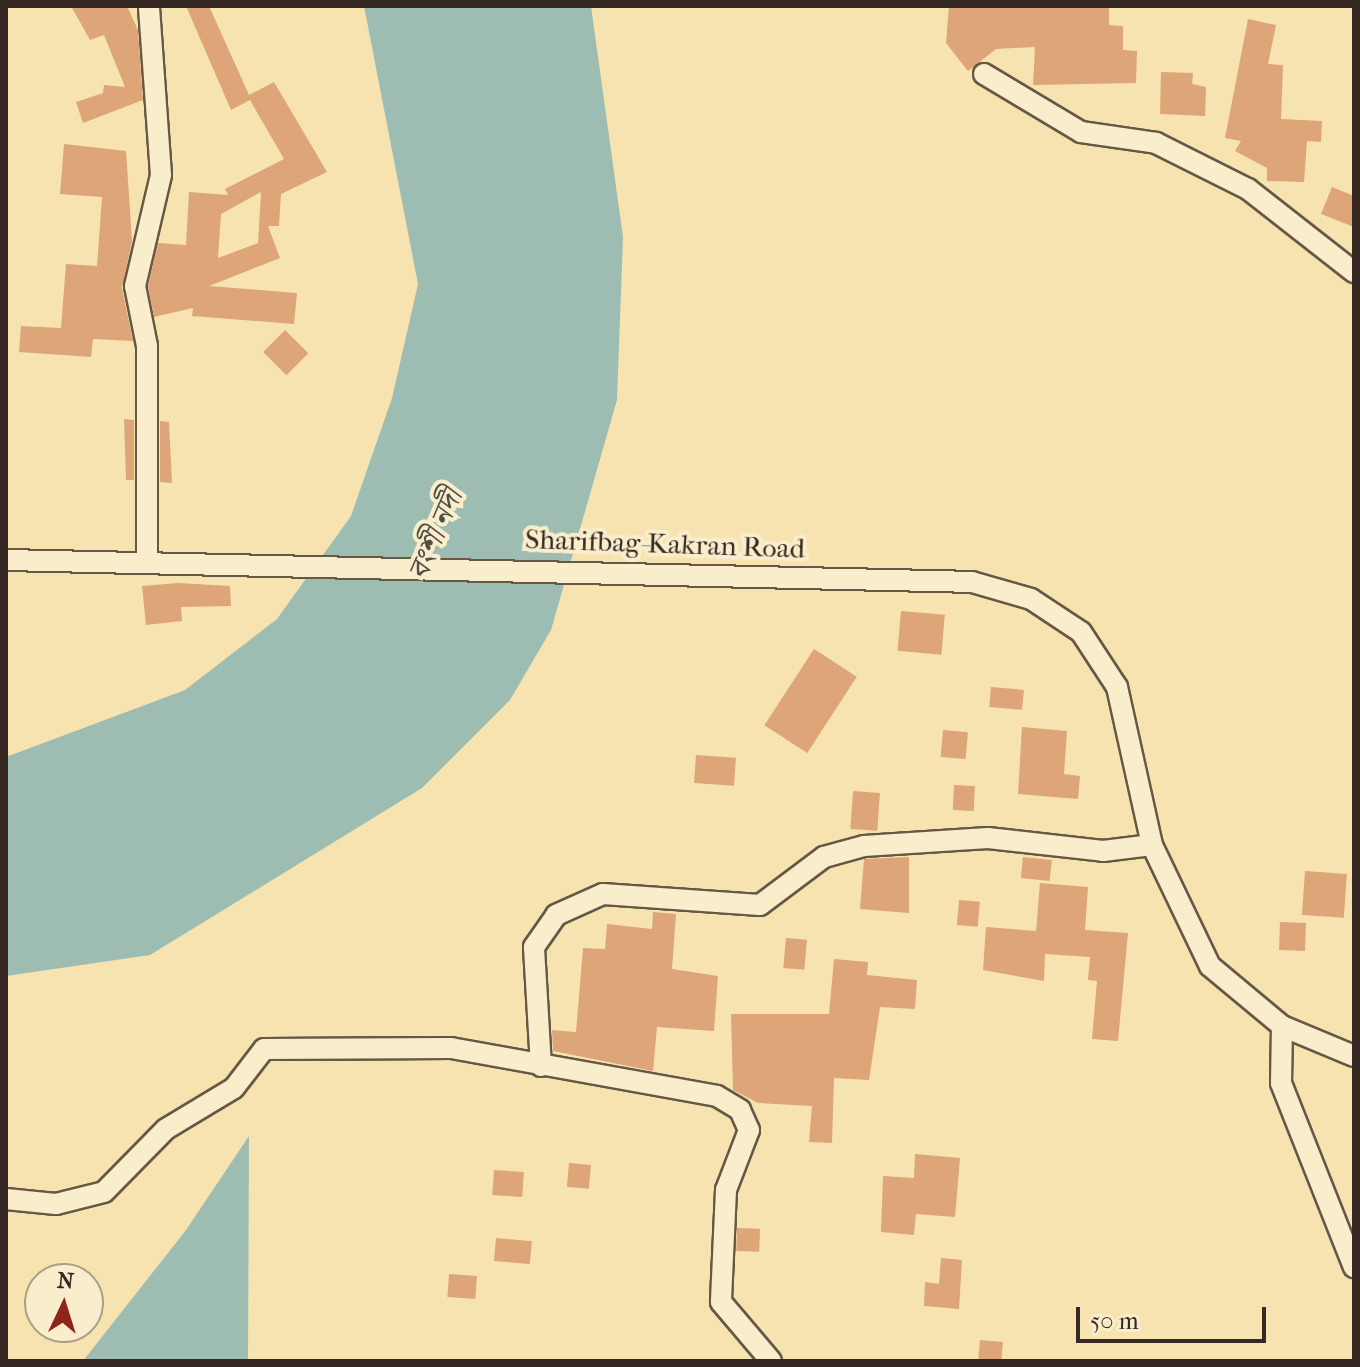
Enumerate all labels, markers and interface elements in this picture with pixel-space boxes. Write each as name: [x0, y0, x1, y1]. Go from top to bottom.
water label: বংশী নদী: [401, 484, 471, 586]
street label: Sharifbag-Kakran Road: [524, 522, 806, 566]
north arrow: [24, 1263, 104, 1343]
text: N: [56, 1268, 75, 1295]
scale bar: [1080, 1291, 1270, 1341]
text: 50 m: [1090, 1307, 1139, 1335]

